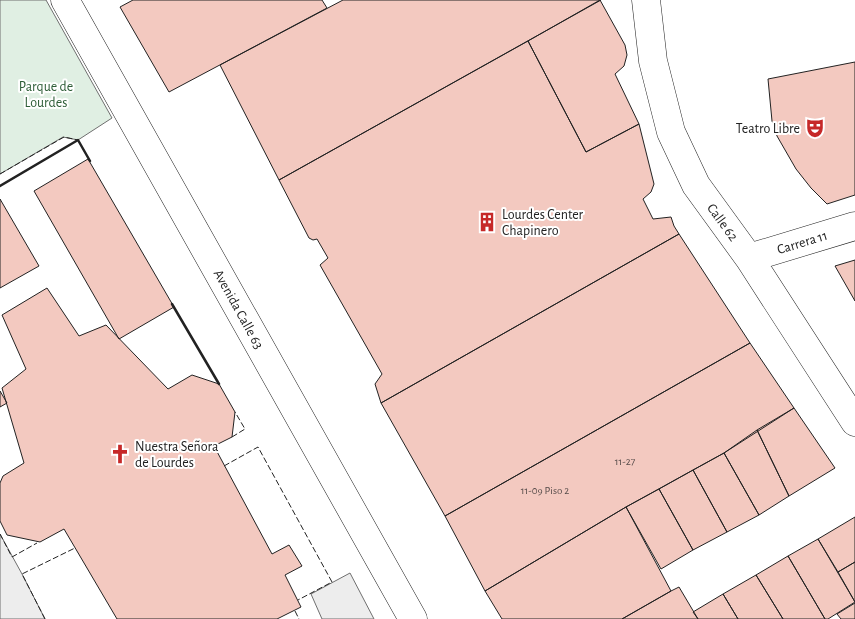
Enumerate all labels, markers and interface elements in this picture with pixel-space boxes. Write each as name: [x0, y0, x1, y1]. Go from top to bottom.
park label: Parque de Lourdes: [19, 80, 73, 110]
theatre icon: Teatro Libre: [804, 117, 826, 139]
place label: Teatro Libre: [736, 122, 800, 136]
street label: Calle 62: [704, 201, 740, 244]
place label: Lourdes Center Chapinero: [502, 208, 584, 238]
building icon: Lourdes Center Chapinero: [476, 211, 498, 233]
street label: Carrera 11: [775, 229, 829, 257]
street label: Avenida Calle 63: [211, 267, 266, 352]
place label: Nuestra Señora de Lourdes: [135, 440, 219, 470]
church icon: Nuestra Señora de Lourdes: [109, 443, 131, 465]
house number: 11-27: [615, 456, 636, 467]
house number: 11-09 Piso 2: [521, 485, 569, 496]

